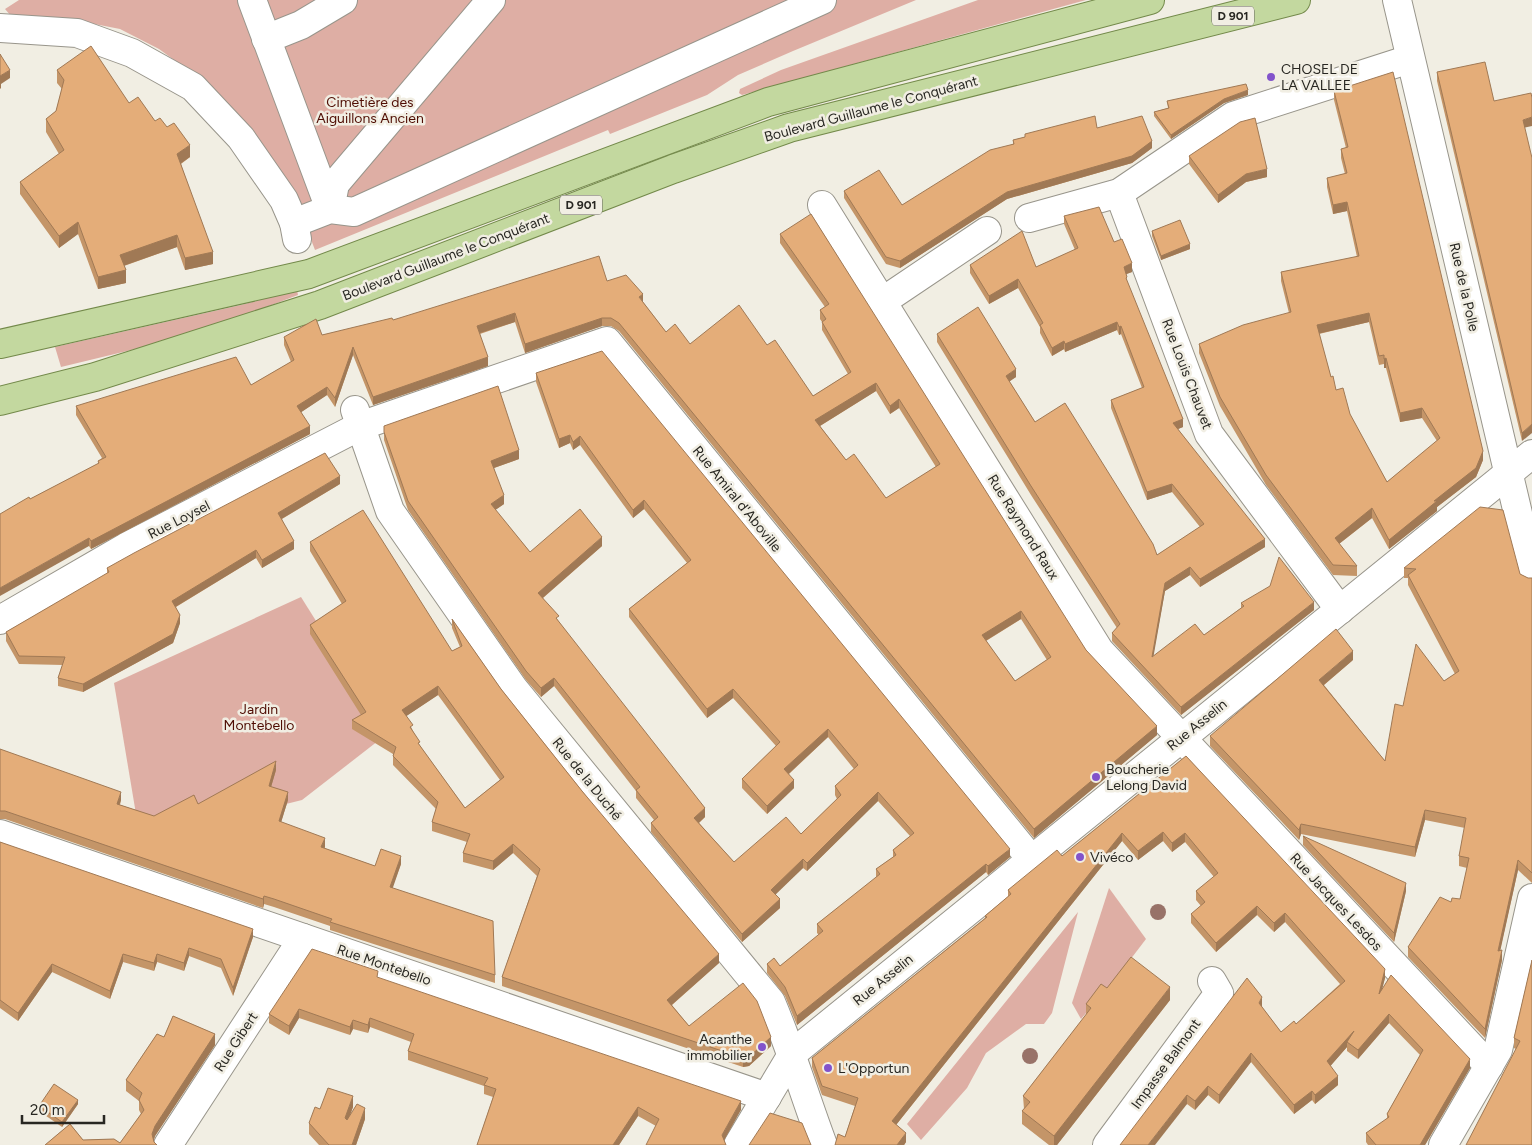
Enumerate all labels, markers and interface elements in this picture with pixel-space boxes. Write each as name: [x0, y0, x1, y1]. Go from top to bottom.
road number: D 901: [1212, 7, 1254, 26]
place label: CHOSEL DE LA VALLEE: [1281, 61, 1358, 94]
marker: CHOSEL DE LA VALLEE: [1265, 71, 1277, 83]
street label: Boulevard Guillaume le Conquérant: [762, 72, 980, 146]
park label: Cimetière des Aiguillons Ancien: [316, 94, 424, 127]
road number: D 901: [560, 196, 602, 214]
street label: Boulevard Guillaume le Conquérant: [340, 210, 552, 304]
street label: Rue de la Polle: [1446, 241, 1483, 333]
street label: Rue Louis Chauvet: [1158, 316, 1216, 432]
street label: Rue Amiral d'Aboville: [689, 442, 785, 556]
street label: Rue Raymond Raux: [984, 471, 1062, 583]
street label: Rue Loysel: [145, 497, 213, 543]
street label: Rue Asselin: [1164, 696, 1230, 754]
park label: Jardin Montebello: [224, 701, 294, 734]
street label: Rue de la Duché: [549, 734, 626, 824]
place label: Boucherie Lelong David: [1106, 761, 1187, 794]
marker: Boucherie Lelong David: [1090, 771, 1102, 783]
place label: Vivéco: [1090, 849, 1133, 866]
street label: Rue Jacques Lesdos: [1286, 850, 1386, 954]
marker: Vivéco: [1074, 851, 1086, 863]
street label: Rue Montebello: [335, 941, 433, 989]
street label: Rue Asselin: [850, 951, 916, 1009]
street label: Rue Gibert: [211, 1009, 261, 1075]
street label: Impasse Balmont: [1128, 1016, 1204, 1112]
place label: Acanthe immobilier: [687, 1031, 752, 1064]
marker: Acanthe immobilier: [756, 1041, 768, 1053]
place label: L'Opportun: [838, 1060, 909, 1077]
marker: L'Opportun: [822, 1062, 834, 1074]
scale bar: [22, 1092, 105, 1124]
text: 20 m: [30, 1101, 64, 1119]

